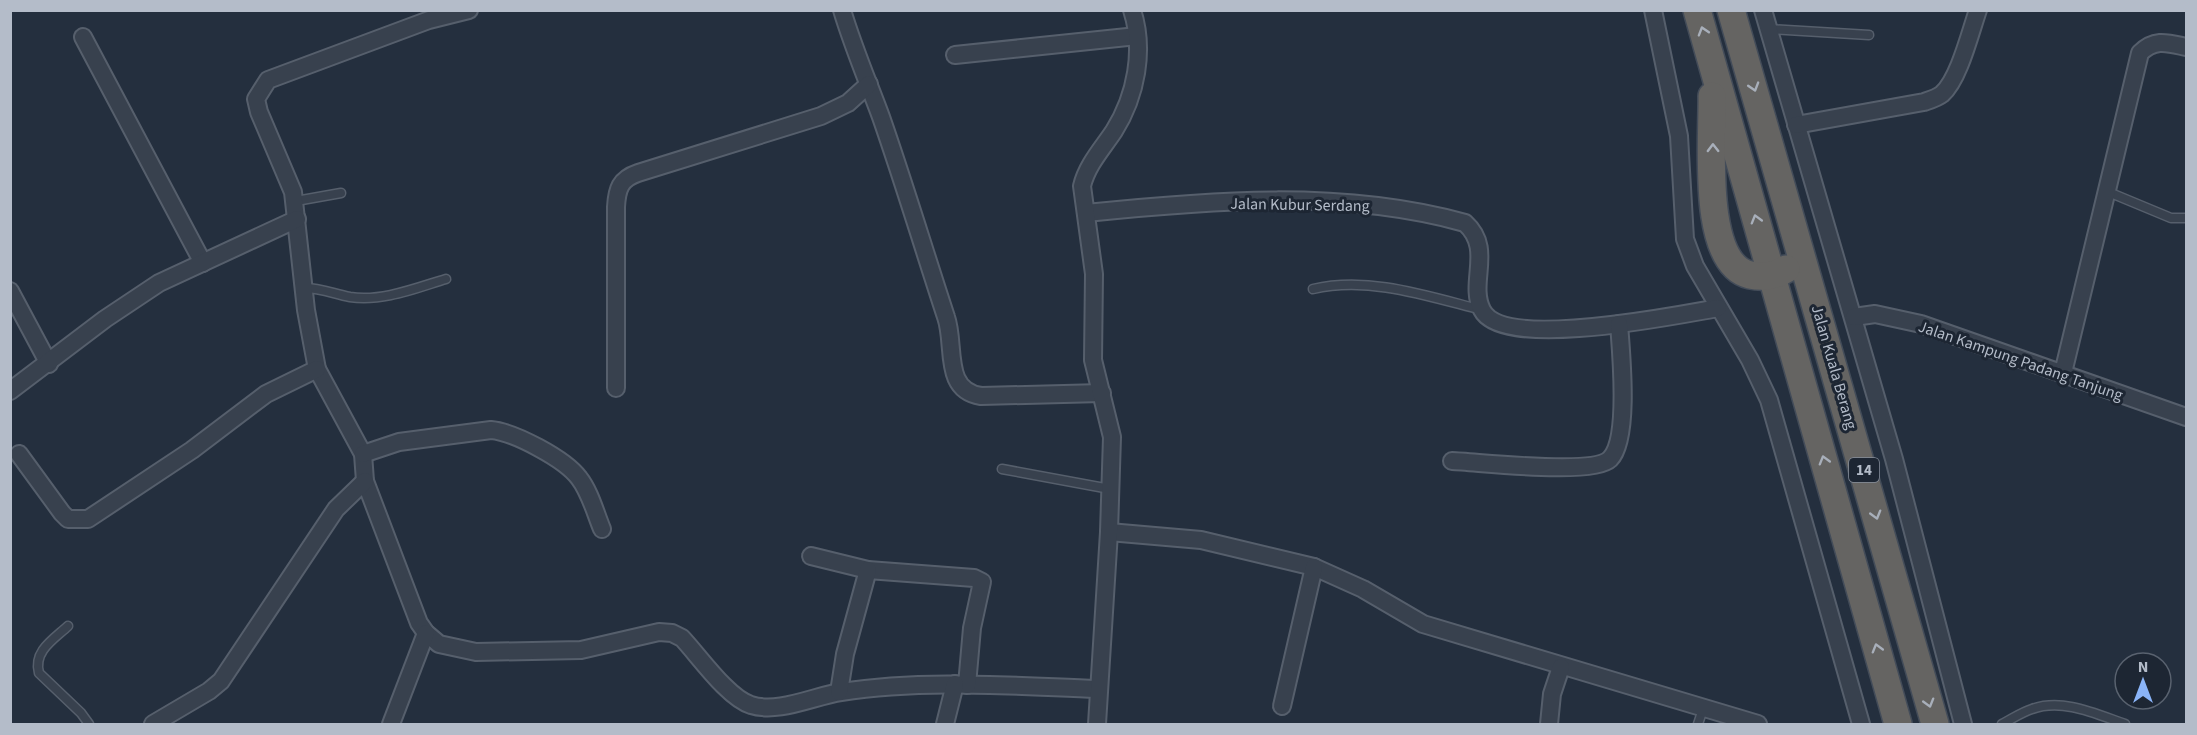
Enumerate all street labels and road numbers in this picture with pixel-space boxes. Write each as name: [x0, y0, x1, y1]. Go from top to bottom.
street label: Jalan Kubur Serdang: [1230, 193, 1370, 217]
street label: Jalan Kuala Berang: [1806, 303, 1862, 432]
street label: Jalan Kampung Padang Tanjung: [1915, 316, 2126, 406]
road number: 14: [1849, 458, 1879, 482]

